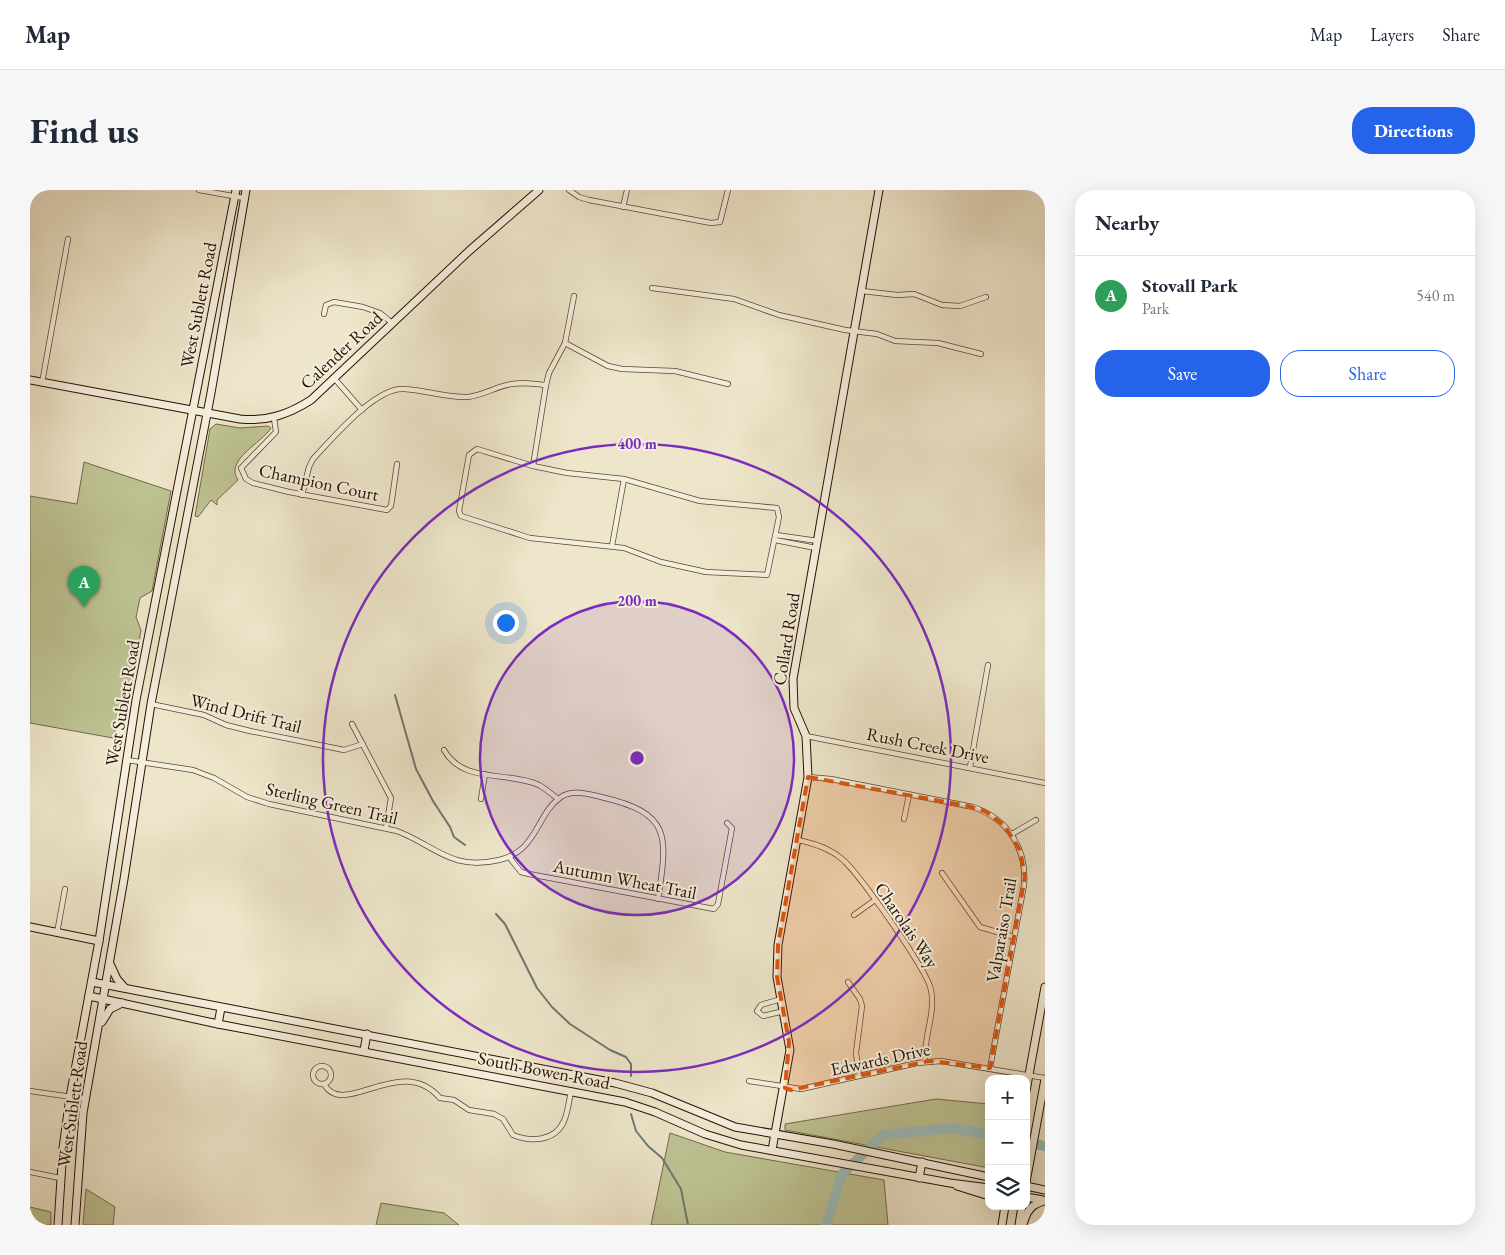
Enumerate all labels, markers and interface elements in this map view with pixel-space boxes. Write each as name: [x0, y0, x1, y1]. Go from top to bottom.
text: Map: [25, 19, 70, 50]
text: Map: [1310, 23, 1342, 46]
text: Layers: [1370, 23, 1414, 46]
text: Share: [1442, 23, 1480, 46]
button: Directions: [1352, 107, 1475, 154]
text: Find us: [30, 108, 139, 153]
text: Nearby: [1095, 209, 1159, 236]
street label: West Sublett Road: [175, 239, 222, 370]
text: Stovall Park: [1142, 273, 1238, 298]
text: A: [1105, 285, 1117, 306]
text: 540 m: [1416, 285, 1455, 306]
text: Park: [1142, 298, 1169, 319]
street label: Calender Road: [295, 305, 388, 394]
button: Save: [1095, 350, 1270, 397]
button: Share: [1280, 350, 1455, 397]
text: 400 m: [617, 434, 657, 453]
street label: Champion Court: [257, 458, 381, 506]
pin: A: [68, 566, 100, 607]
street label: Collard Road: [767, 590, 805, 687]
text: 200 m: [617, 591, 657, 610]
your location: [493, 610, 519, 636]
street label: West Sublett Road: [100, 637, 145, 768]
street label: Wind Drift Trail: [188, 688, 304, 738]
street label: Rush Creek Drive: [865, 722, 991, 768]
centre of rings: [628, 749, 646, 767]
street label: Sterling Green Trail: [264, 777, 400, 829]
street label: Autumn Wheat Trail: [550, 854, 699, 904]
street label: Valparaiso Trail: [980, 876, 1022, 984]
street label: Charolais Way: [870, 878, 944, 972]
street label: Edwards Drive: [828, 1037, 932, 1081]
street label: West Sublett Road: [52, 1038, 92, 1169]
street label: South Bowen Road: [476, 1046, 613, 1094]
map controls: [985, 1075, 1030, 1210]
button: +: [985, 1075, 1030, 1120]
button: −: [985, 1120, 1030, 1165]
button: layers: [985, 1165, 1030, 1210]

